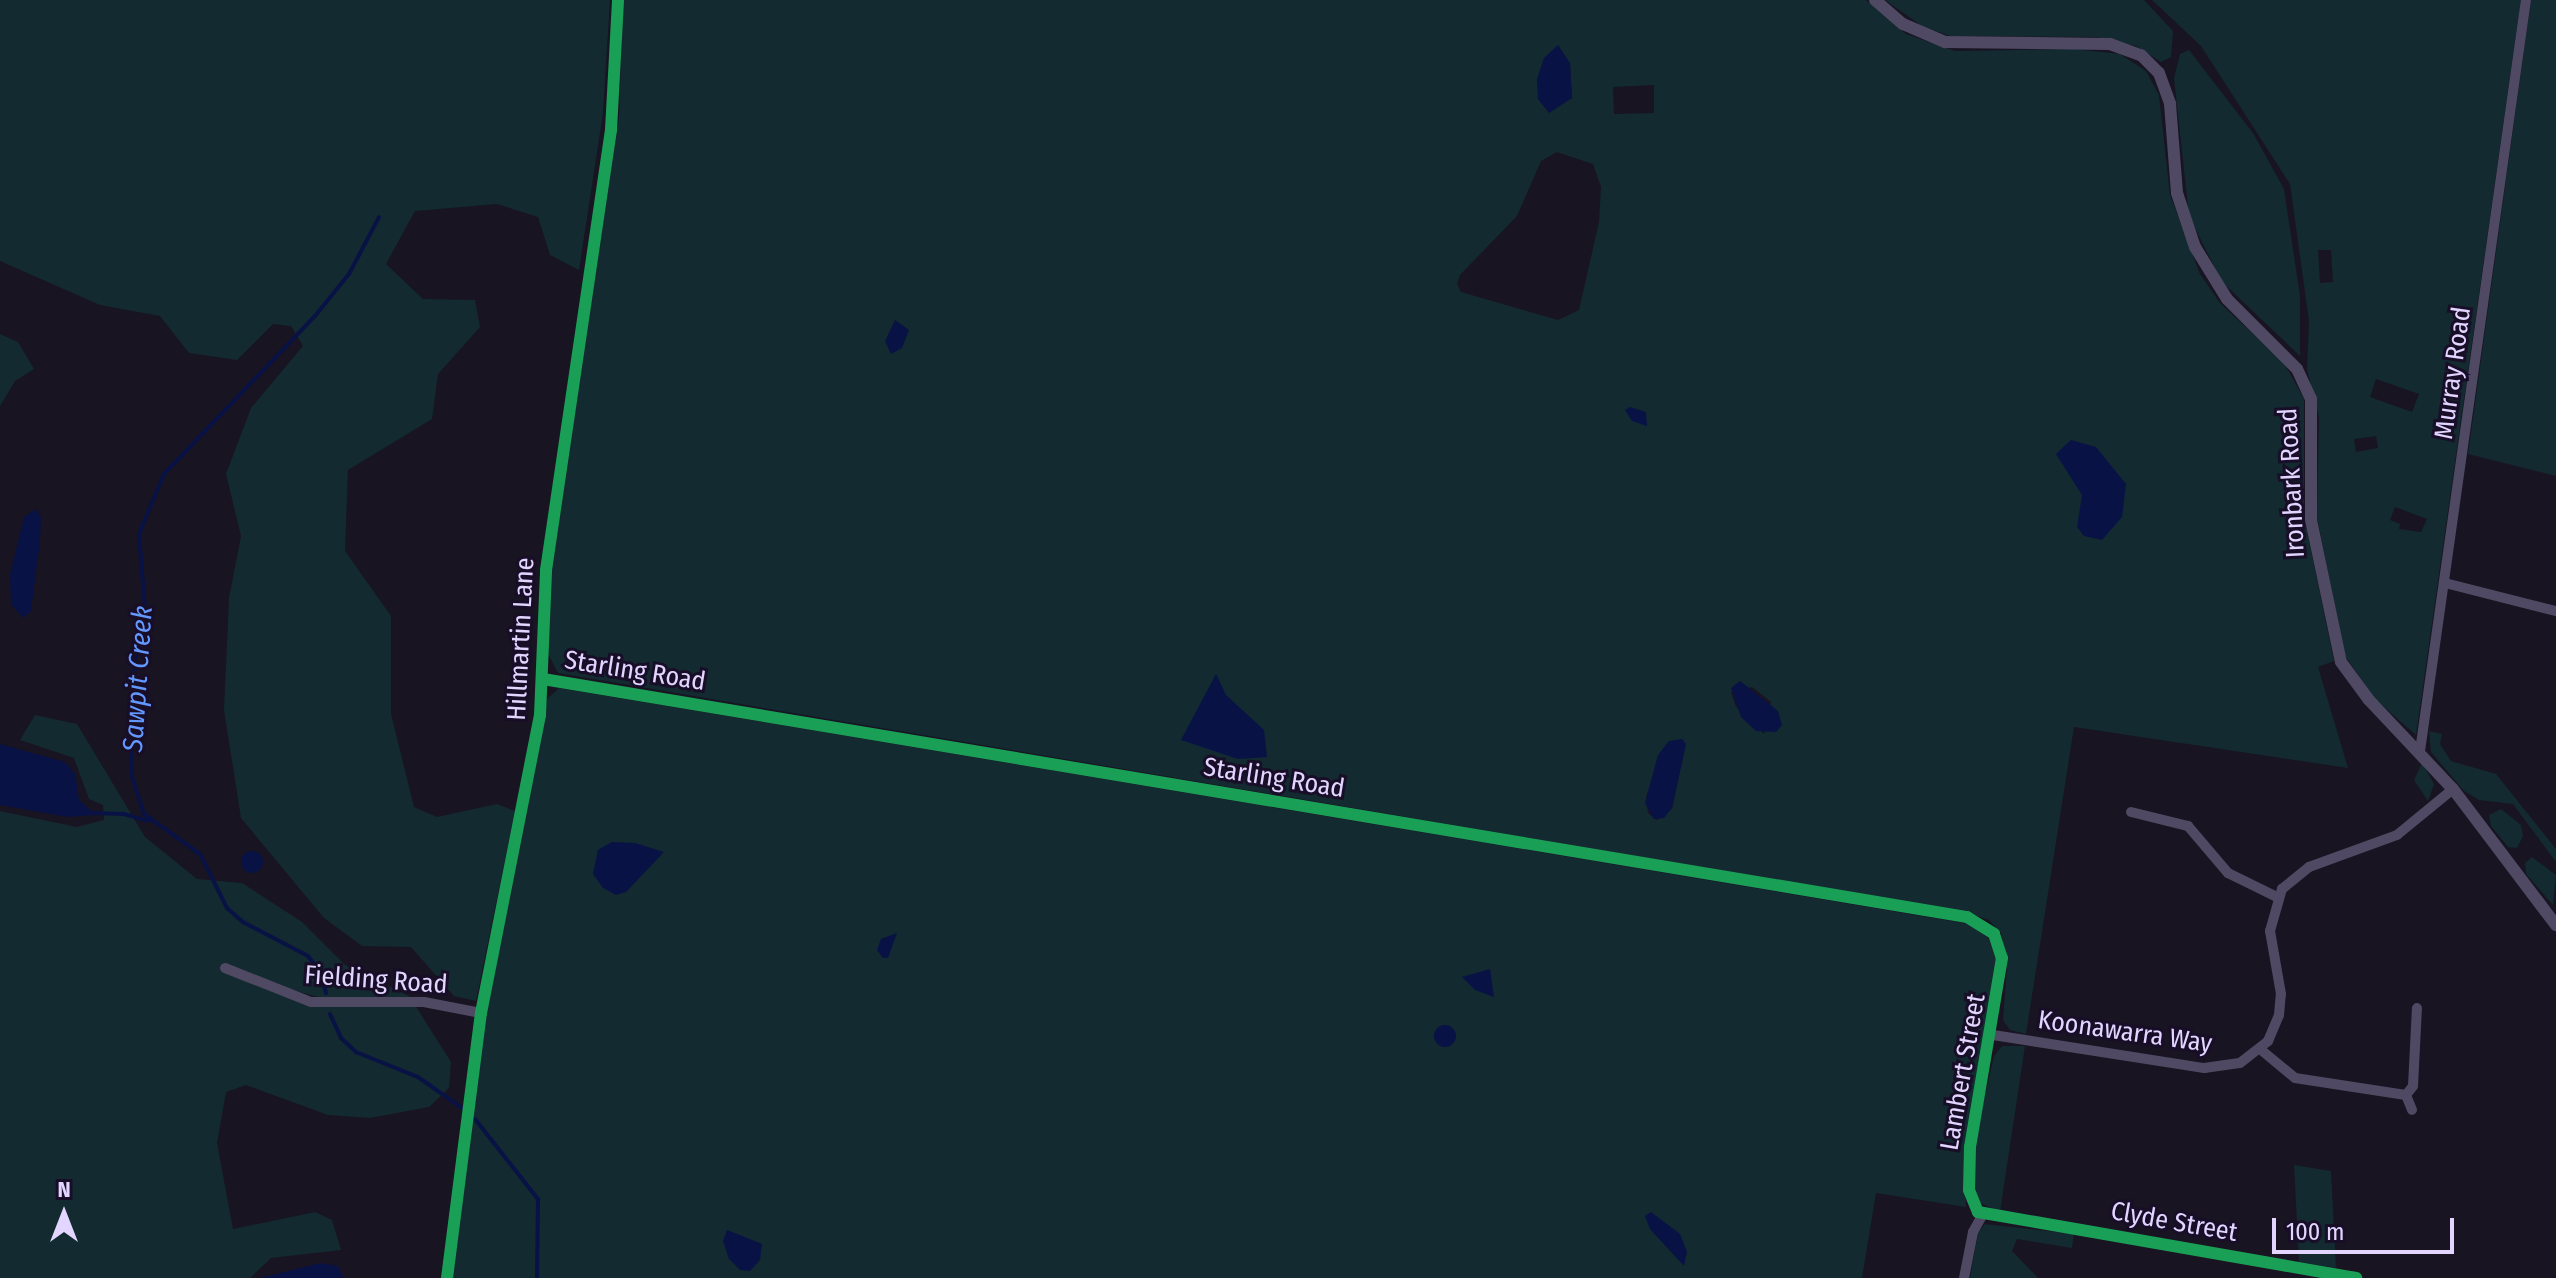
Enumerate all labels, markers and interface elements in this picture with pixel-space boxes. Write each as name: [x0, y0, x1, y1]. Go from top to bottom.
street label: Murray Road: [2428, 305, 2478, 441]
street label: Ironbark Road: [2272, 407, 2312, 559]
street label: Hillmartin Lane: [501, 557, 541, 721]
water label: Sawpit Creek: [116, 605, 160, 753]
street label: Starling Road: [562, 644, 708, 698]
street label: Starling Road: [1201, 751, 1347, 805]
street label: Fielding Road: [304, 959, 448, 1001]
street label: Lambert Street: [1934, 991, 1992, 1153]
street label: Koonawarra Way: [2036, 1004, 2214, 1060]
north arrow: [24, 1174, 104, 1254]
text: N: [57, 1176, 71, 1203]
street label: Clyde Street: [2108, 1196, 2240, 1248]
scale bar: [2276, 1202, 2458, 1252]
text: 100 m: [2286, 1218, 2344, 1246]

